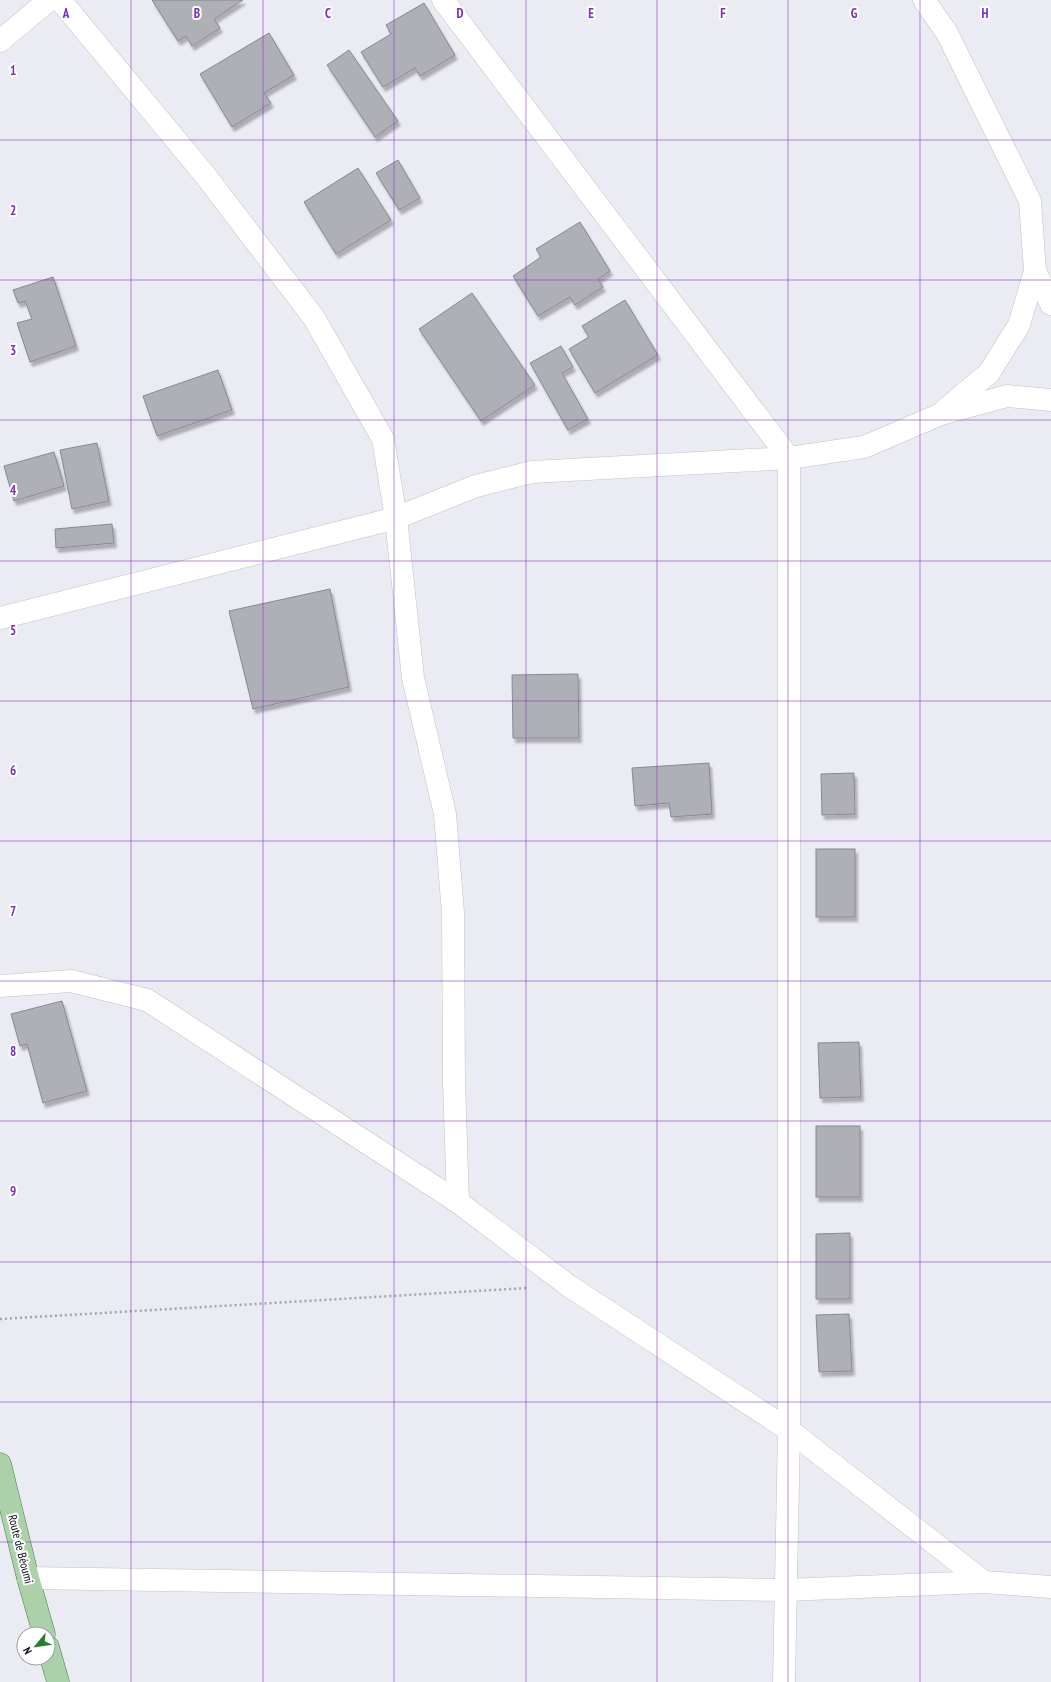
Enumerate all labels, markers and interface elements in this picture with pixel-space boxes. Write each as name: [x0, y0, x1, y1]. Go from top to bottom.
text: A: [62, 5, 70, 22]
text: B: [194, 5, 200, 22]
text: C: [325, 5, 331, 22]
text: D: [457, 5, 464, 22]
text: E: [588, 5, 594, 22]
text: F: [720, 5, 726, 22]
text: G: [851, 5, 858, 22]
text: H: [982, 5, 989, 22]
text: 1: [10, 62, 16, 79]
text: 2: [10, 202, 16, 219]
text: 3: [10, 342, 16, 359]
text: 4: [10, 482, 17, 499]
text: 5: [10, 622, 16, 639]
text: 6: [10, 762, 16, 779]
text: 7: [10, 903, 16, 920]
text: 8: [10, 1043, 16, 1060]
text: 9: [10, 1183, 16, 1200]
street label: Route de Béoumi: [5, 1513, 37, 1585]
north arrow: [16, 1626, 56, 1666]
text: N: [20, 1645, 35, 1657]

